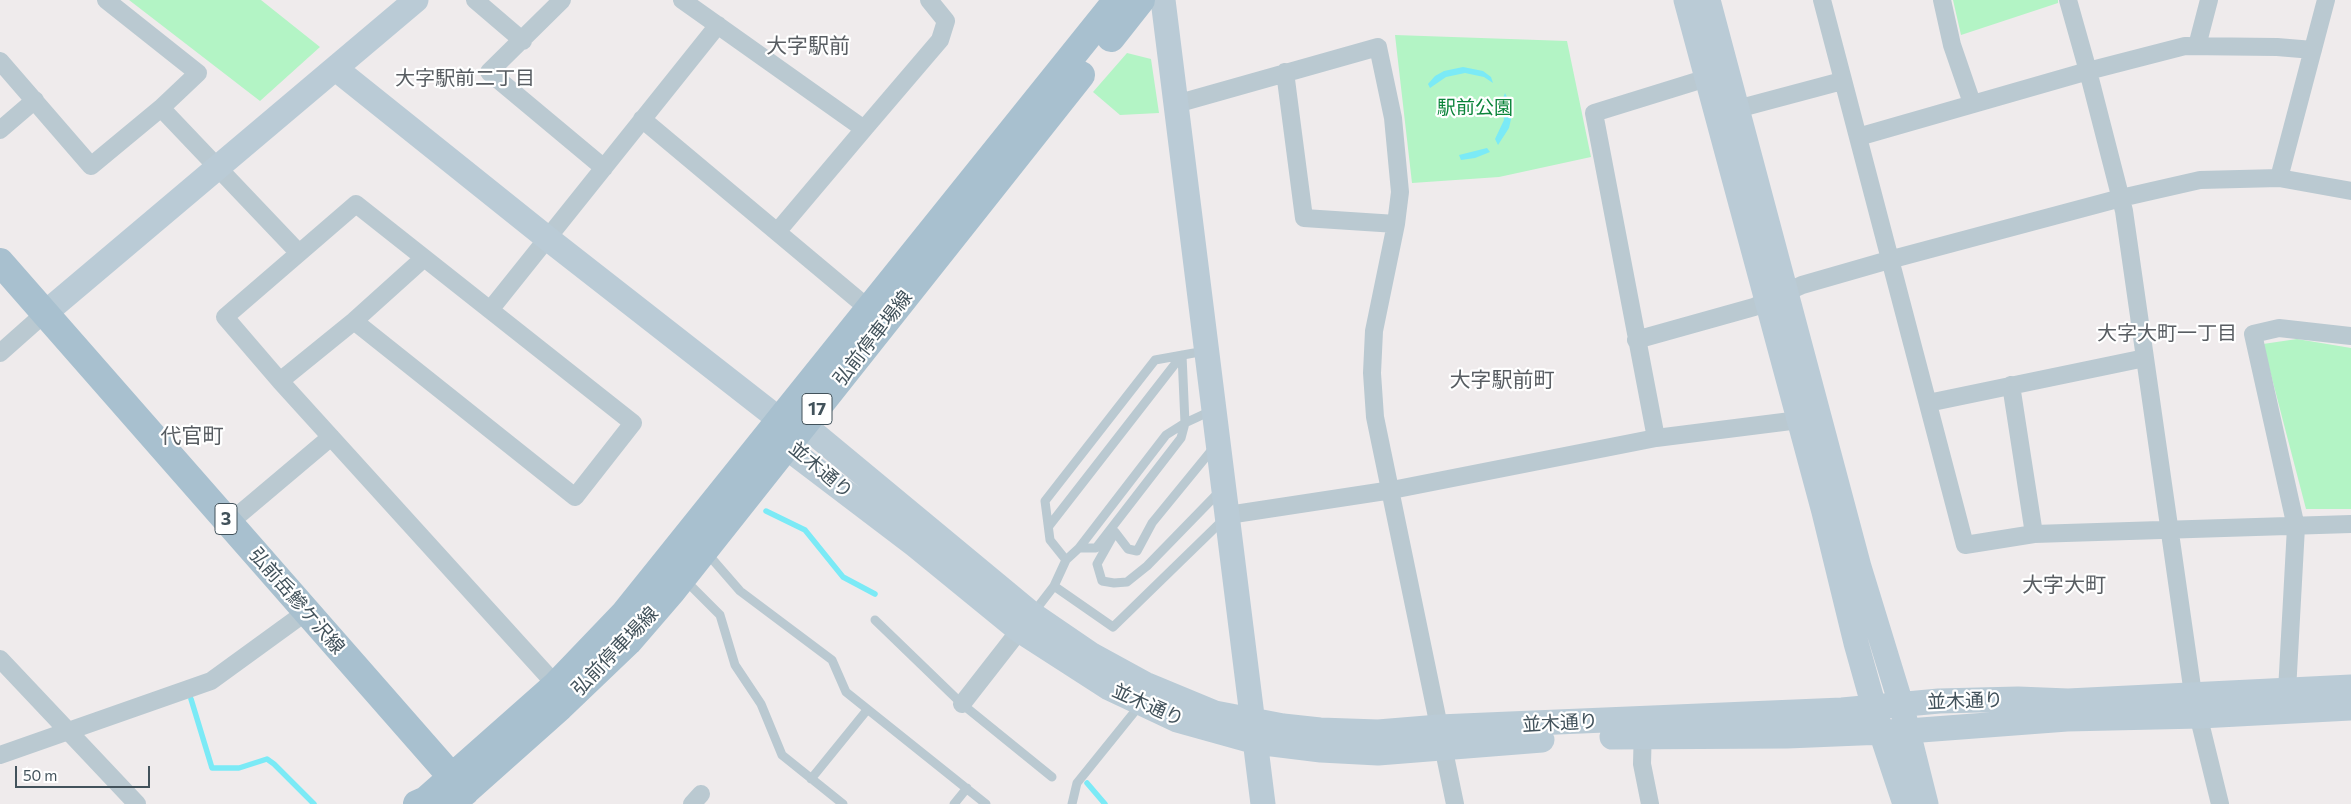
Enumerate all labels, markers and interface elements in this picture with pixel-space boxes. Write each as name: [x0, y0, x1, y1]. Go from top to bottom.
district label: 大字駅前: [766, 33, 850, 59]
district label: 大字駅前二丁目: [395, 66, 535, 90]
park label: 駅前公園: [1437, 97, 1513, 119]
street label: 弘前停車場線: [829, 286, 917, 390]
district label: 大字大町一丁目: [2097, 321, 2237, 345]
district label: 大字駅前町: [1450, 367, 1554, 393]
road number: 17: [802, 394, 832, 424]
district label: 代官町: [161, 423, 223, 449]
street label: 並木通り: [785, 437, 857, 503]
road number: 3: [215, 504, 237, 534]
street label: 弘前岳鰺ケ沢線: [245, 543, 349, 659]
district label: 大字大町: [2022, 572, 2106, 598]
street label: 弘前停車場線: [567, 602, 663, 700]
street label: 並木通り: [1109, 679, 1187, 731]
street label: 並木通り: [1927, 688, 2003, 714]
street label: 並木通り: [1521, 710, 1599, 736]
scale bar: [18, 756, 152, 788]
text: 50 m: [23, 766, 57, 784]

